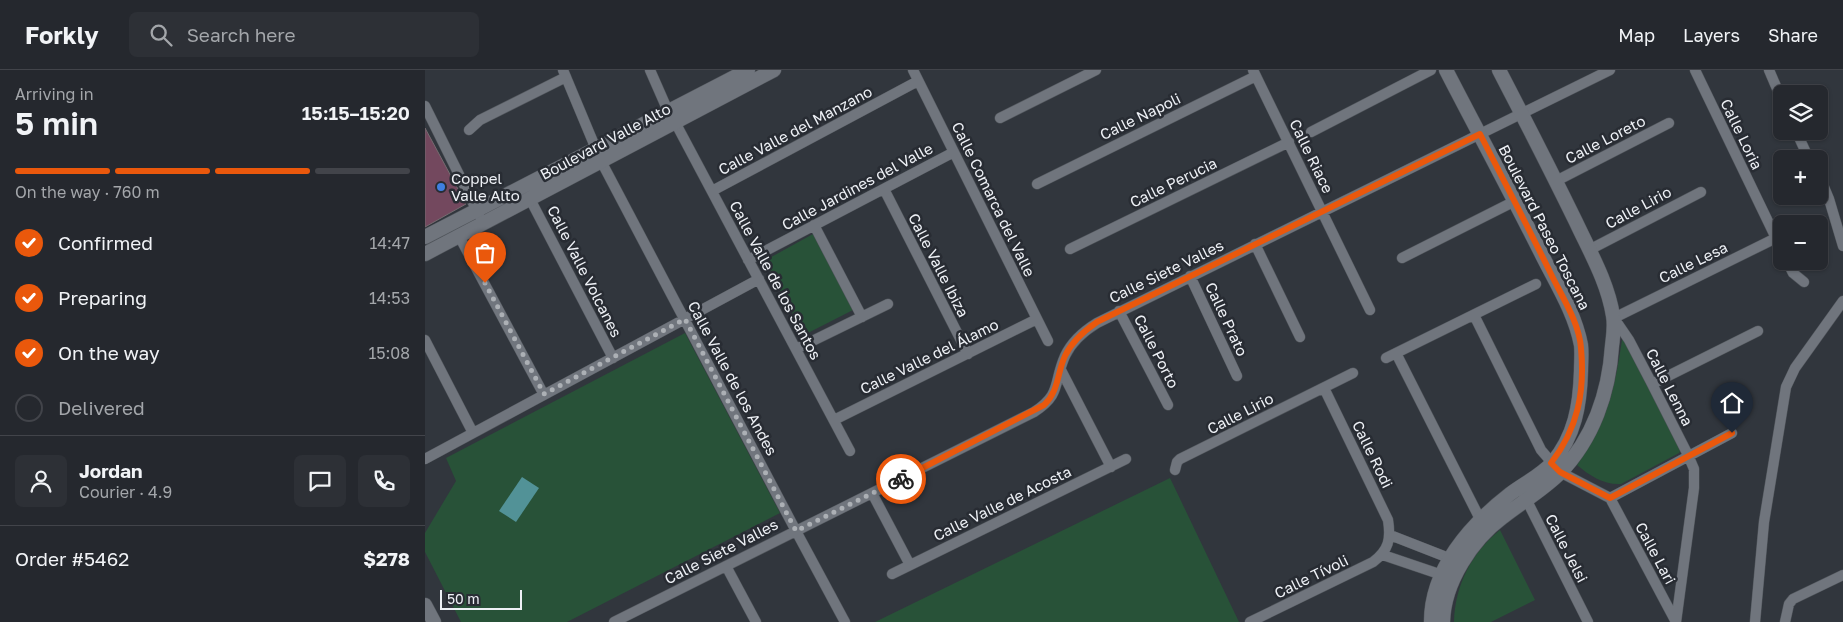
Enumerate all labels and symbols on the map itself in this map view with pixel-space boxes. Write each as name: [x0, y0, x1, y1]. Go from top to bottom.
street label: Calle Valle del Manzano: [715, 82, 875, 178]
street label: Calle Napoli: [1097, 89, 1183, 143]
street label: Calle Loria: [1717, 96, 1767, 172]
street label: Boulevard Valle Alto: [537, 99, 673, 183]
street label: Calle Loreto: [1562, 111, 1648, 167]
street label: Calle Riace: [1286, 116, 1338, 196]
street label: Calle Comarca del Valle: [949, 119, 1039, 280]
street label: Calle Jardines del Valle: [779, 138, 936, 233]
street label: Boulevard Paseo Toscana: [1495, 141, 1595, 313]
street label: Calle Perucia: [1127, 153, 1219, 211]
place label: Coppel Valle Alto: [451, 169, 520, 204]
marker: Coppel Valle Alto: [435, 181, 447, 193]
street label: Calle Lirio: [1602, 182, 1674, 232]
street label: Calle Valle de los Santos: [726, 198, 826, 363]
street label: Calle Valle Volcanes: [544, 202, 626, 340]
street label: Calle Valle Ibiza: [905, 210, 973, 320]
pin: [464, 232, 506, 283]
street label: Calle Siete Valles: [1106, 235, 1226, 307]
street label: Calle Lesa: [1656, 238, 1730, 286]
street label: Calle Prato: [1202, 279, 1252, 359]
street label: Calle Valle de los Andes: [685, 298, 781, 458]
street label: Calle Porto: [1131, 311, 1183, 391]
street label: Calle Valle del Álamo: [857, 315, 1001, 397]
street label: Calle Lenna: [1643, 345, 1697, 429]
pin: [1711, 382, 1753, 433]
street label: Calle Lirio: [1204, 389, 1276, 437]
street label: Calle Rodi: [1349, 417, 1397, 491]
courier: [876, 454, 926, 504]
street label: Calle Valle de Acosta: [930, 462, 1074, 544]
street label: Calle Jelsi: [1542, 511, 1592, 585]
street label: Calle Siete Valles: [661, 515, 781, 587]
street label: Calle Lari: [1632, 519, 1680, 587]
street label: Calle Tívoli: [1271, 550, 1351, 602]
scale bar: [440, 587, 523, 610]

